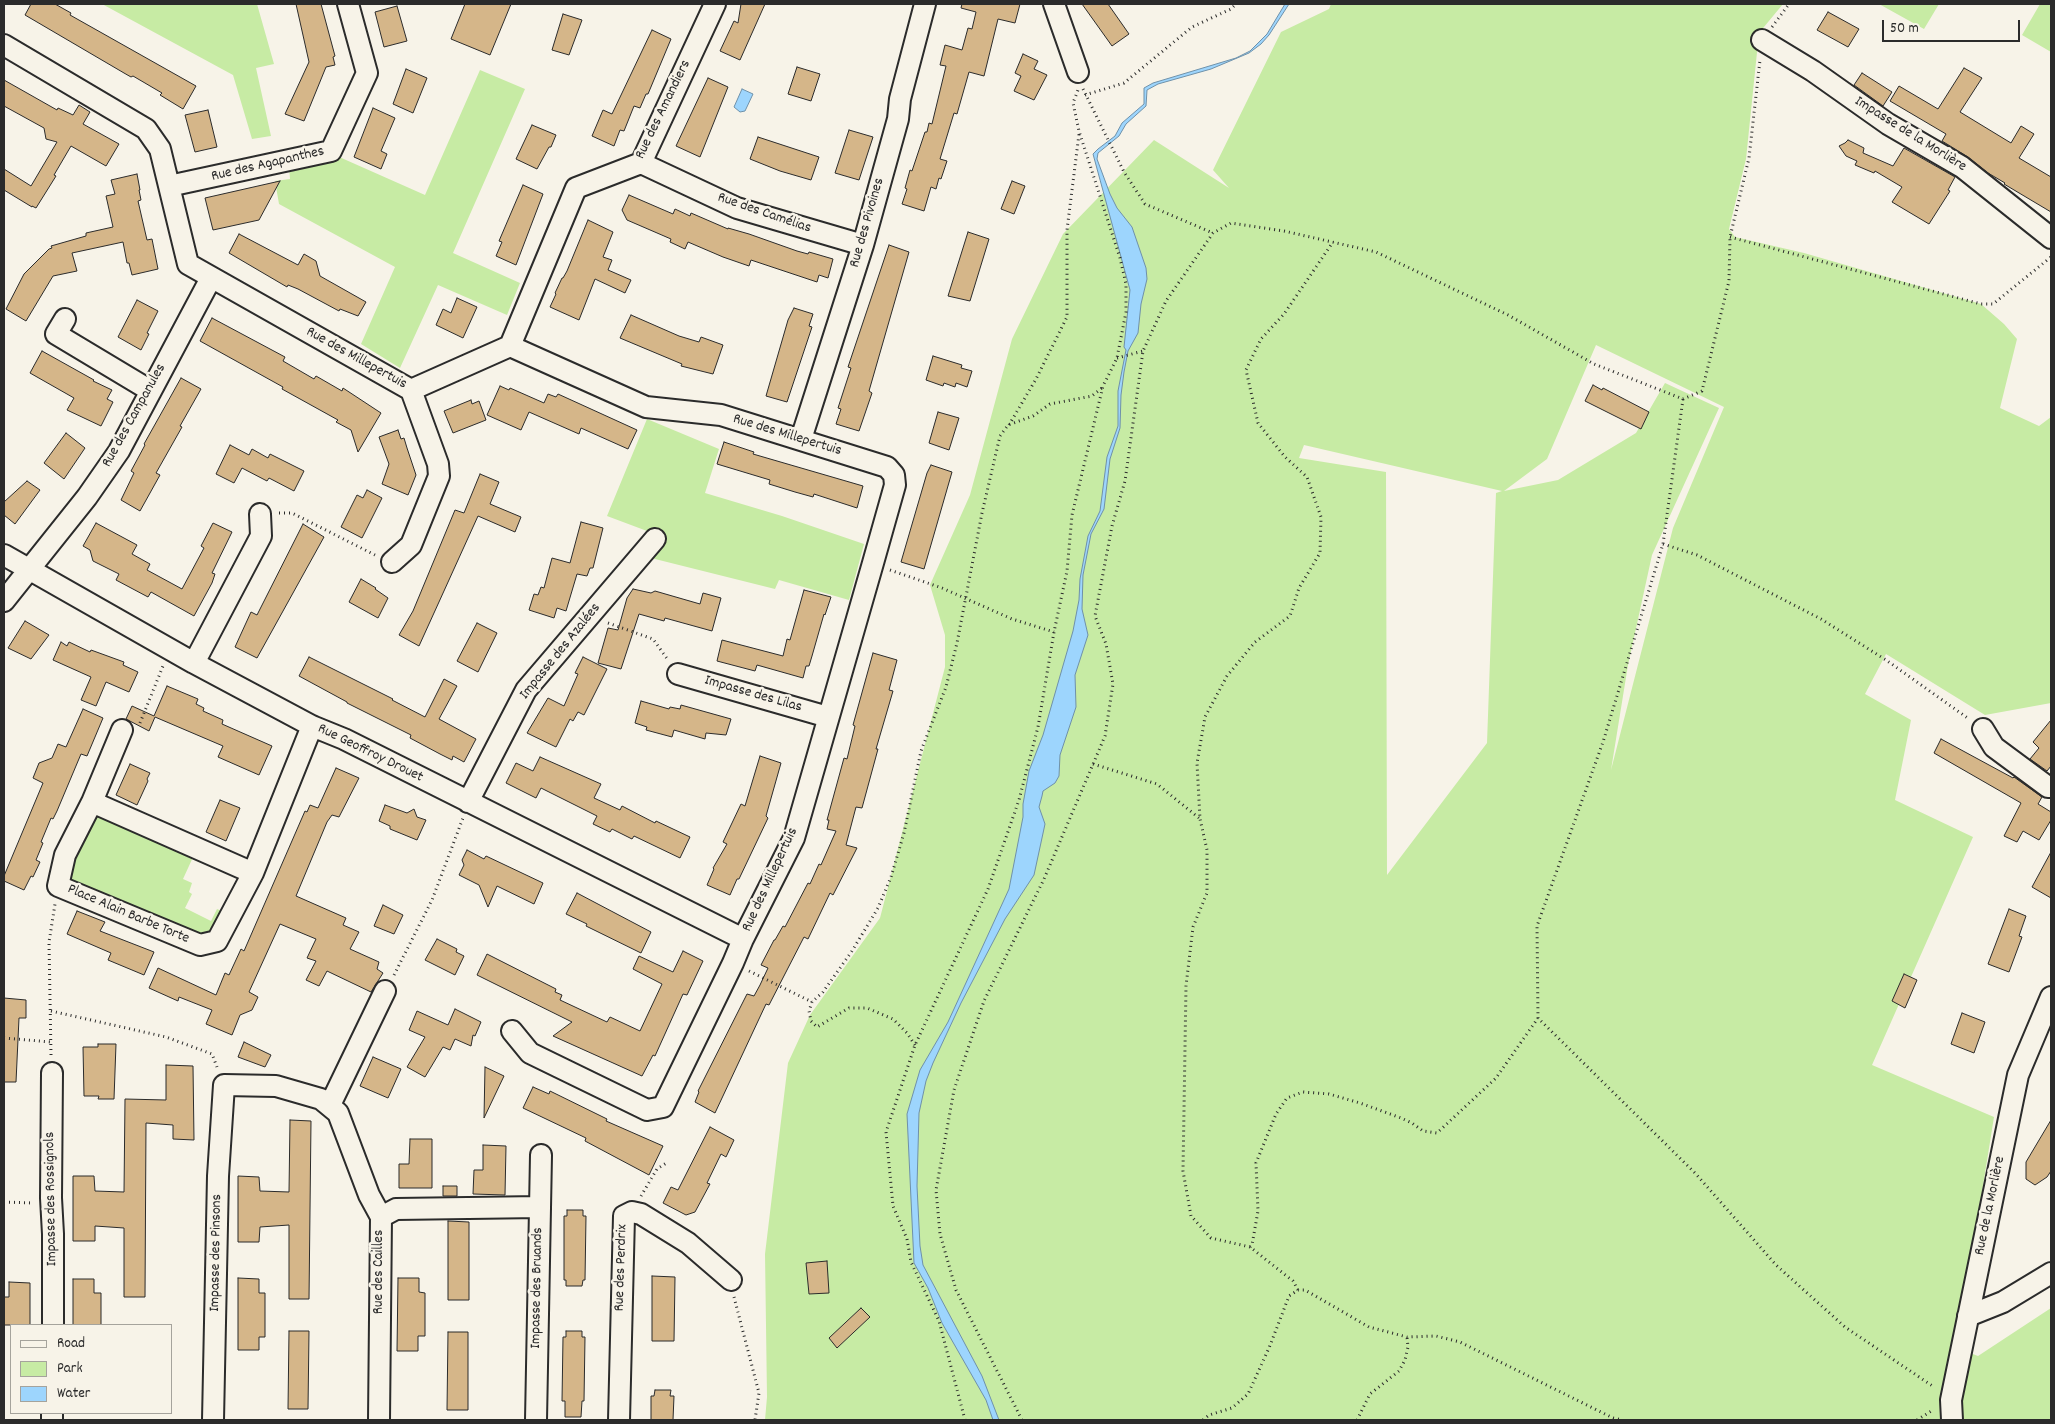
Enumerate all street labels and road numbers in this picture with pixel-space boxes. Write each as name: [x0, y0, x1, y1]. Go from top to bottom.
street label: Rue des Amandiers: [632, 58, 696, 162]
street label: Impasse de la Morlière: [1851, 93, 1969, 177]
street label: Rue des Agapanthes: [210, 143, 326, 187]
street label: Rue des Pivoines: [847, 176, 889, 270]
street label: Rue des Camélias: [715, 190, 813, 238]
street label: Rue des Millepertuis: [302, 324, 410, 394]
street label: Rue des Campanules: [99, 361, 171, 471]
street label: Rue des Millepertuis: [731, 411, 843, 461]
street label: Impasse des Azalées: [517, 600, 605, 704]
street label: Impasse des Lilas: [702, 672, 804, 718]
street label: Rue Geoffroy Drouet: [314, 721, 426, 787]
street label: Rue des Millepertuis: [739, 825, 803, 935]
street label: Place Alain Barbe Torte: [64, 881, 192, 949]
street label: Impasse des Rossignols: [42, 1132, 62, 1266]
street label: Rue de la Morlière: [1972, 1155, 2010, 1257]
street label: Impasse des Pinsons: [207, 1194, 227, 1312]
street label: Rue des Perdrix: [611, 1224, 633, 1312]
street label: Impasse des Bruands: [528, 1227, 548, 1349]
street label: Rue des Cailles: [371, 1230, 389, 1314]

